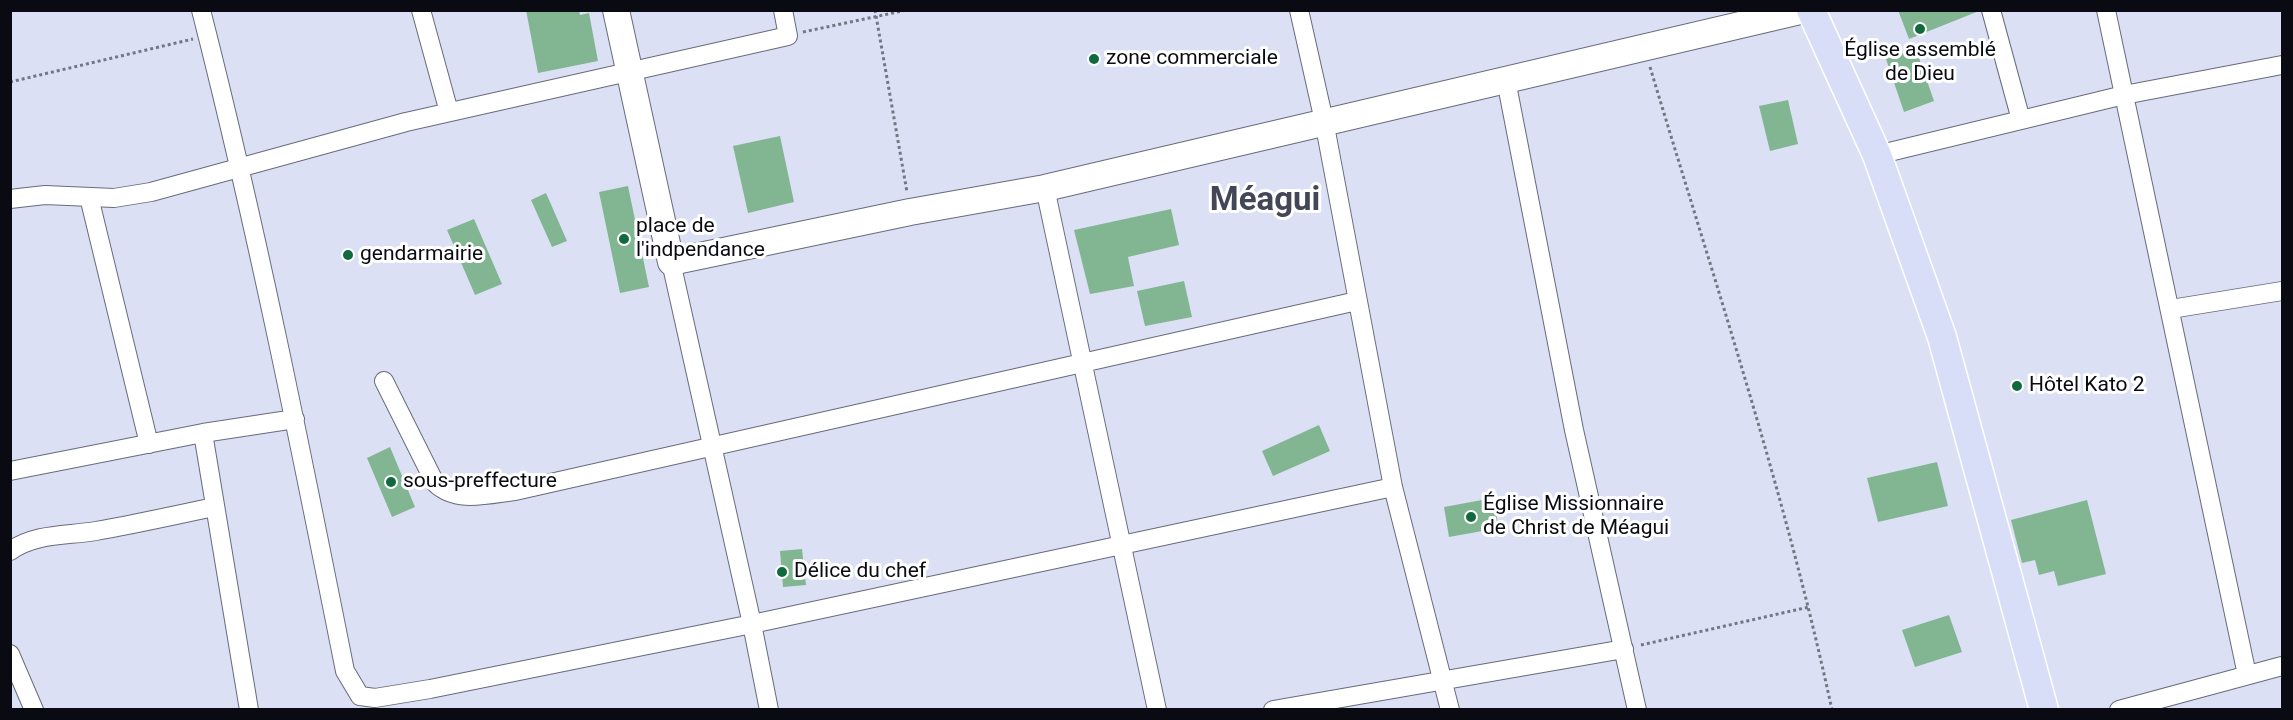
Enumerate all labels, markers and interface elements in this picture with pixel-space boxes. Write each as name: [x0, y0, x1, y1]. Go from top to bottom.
marker: Église assemblé de Dieu: [1913, 22, 1927, 36]
place label: Église assemblé de Dieu: [1844, 38, 1996, 88]
place label: zone commerciale: [1106, 46, 1278, 72]
marker: zone commerciale: [1087, 52, 1101, 66]
district label: Méagui: [1210, 182, 1320, 222]
place label: place de l'indpendance: [636, 214, 765, 264]
marker: place de l'indpendance: [617, 232, 631, 246]
place label: gendarmairie: [360, 242, 483, 268]
marker: gendarmairie: [341, 248, 355, 262]
place label: Hôtel Kato 2: [2029, 373, 2145, 399]
marker: Hôtel Kato 2: [2010, 379, 2024, 393]
place label: sous-preffecture: [403, 469, 557, 495]
marker: sous-preffecture: [384, 475, 398, 489]
place label: Église Missionnaire de Christ de Méagui: [1483, 492, 1669, 542]
marker: Église Missionnaire de Christ de Méagui: [1464, 510, 1478, 524]
place label: Délice du chef: [794, 559, 926, 585]
marker: Délice du chef: [775, 565, 789, 579]

